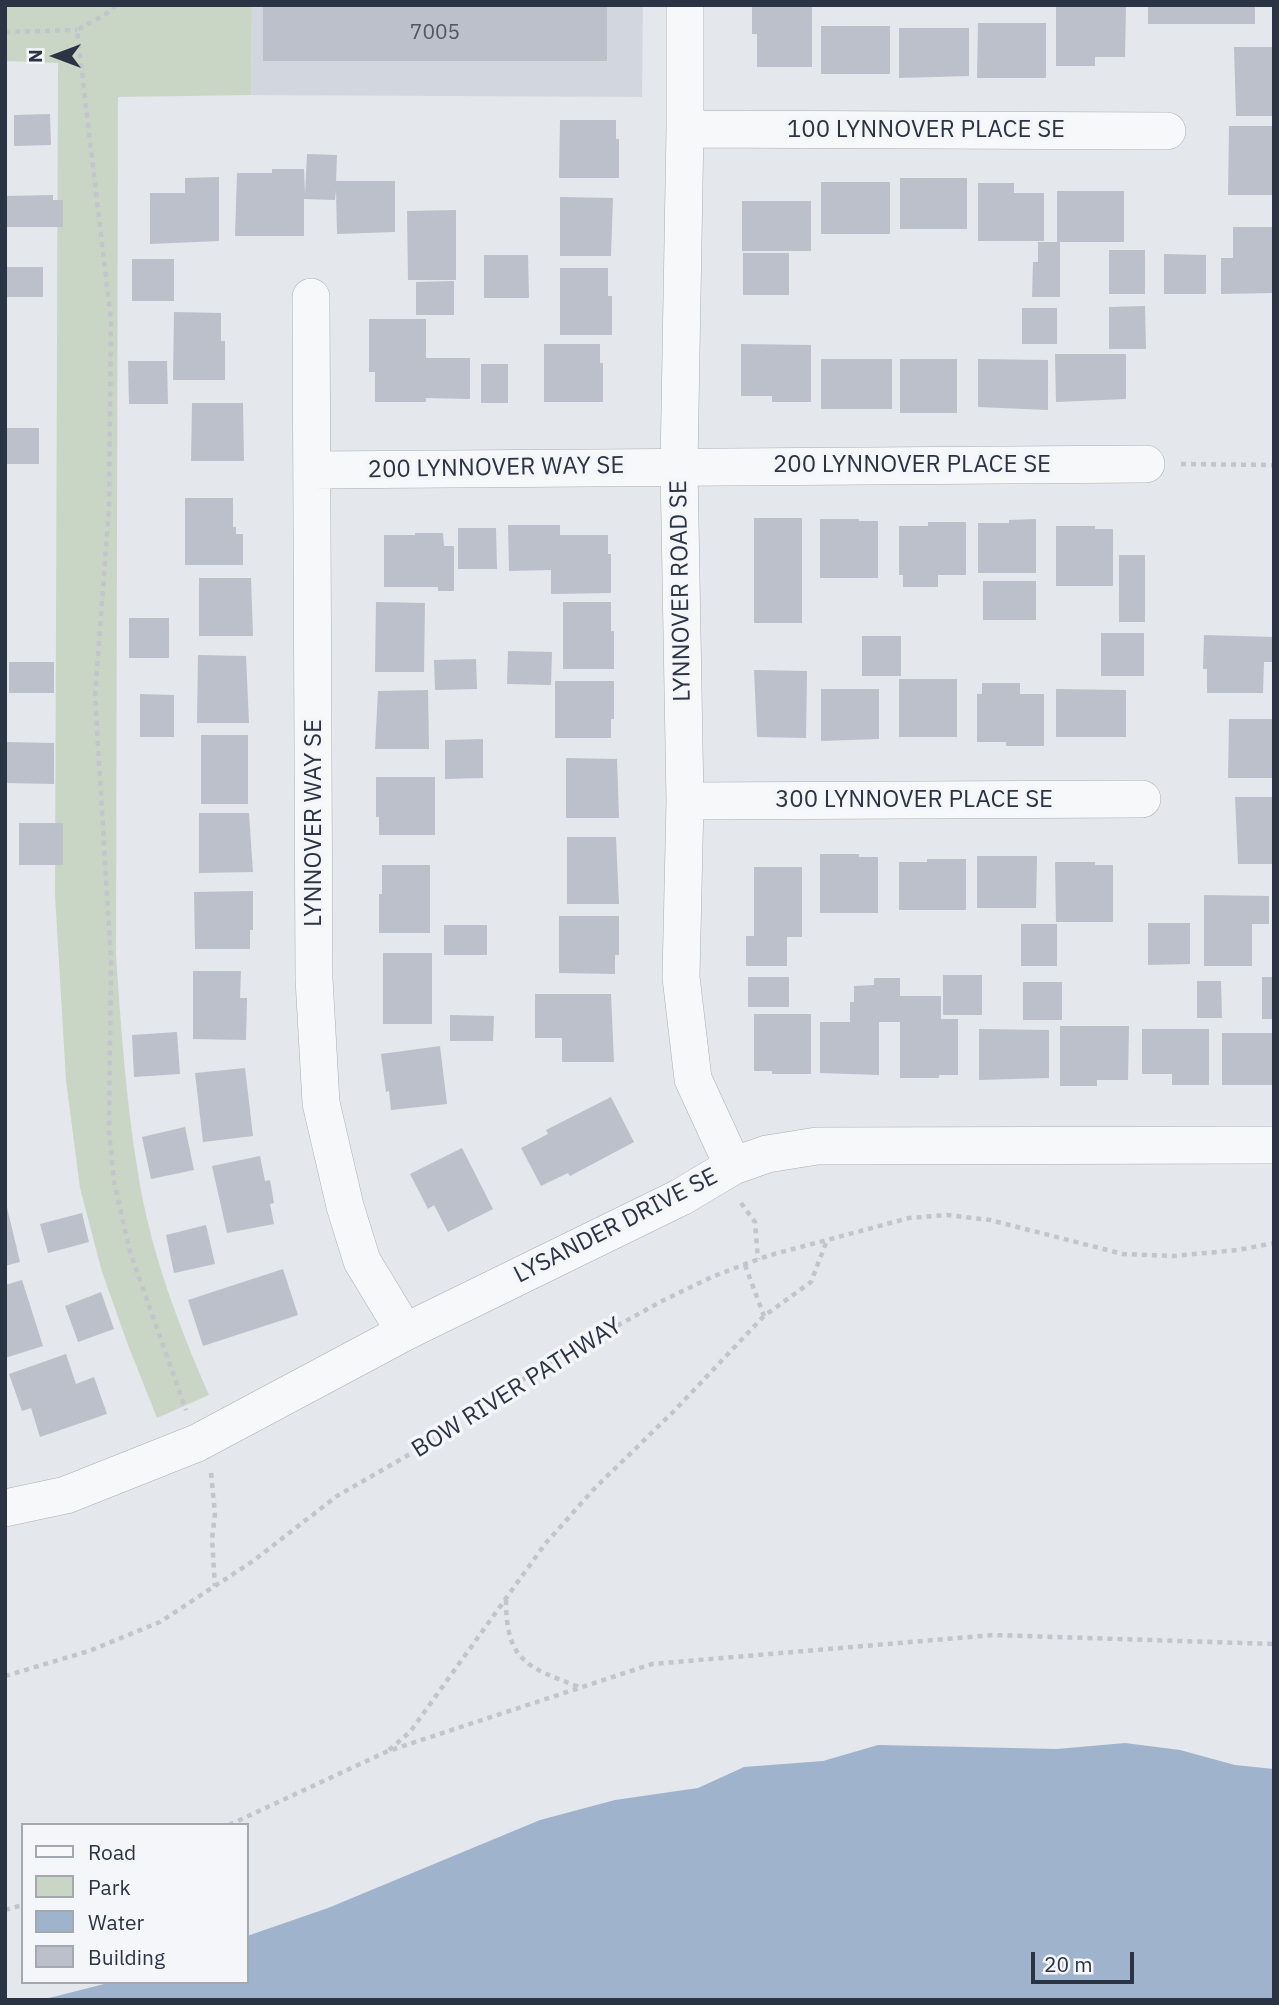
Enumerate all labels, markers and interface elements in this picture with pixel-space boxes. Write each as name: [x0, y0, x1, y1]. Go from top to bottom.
house number: 7005: [410, 20, 460, 46]
north arrow: [21, 21, 91, 91]
text: N: [23, 49, 47, 63]
street label: 100 LYNNOVER PLACE SE: [787, 116, 1065, 144]
street label: 200 LYNNOVER WAY SE: [367, 451, 625, 485]
street label: 200 LYNNOVER PLACE SE: [773, 451, 1051, 479]
street label: LYNNOVER ROAD SE: [665, 480, 697, 702]
street label: LYNNOVER WAY SE: [300, 719, 328, 927]
street label: 300 LYNNOVER PLACE SE: [775, 786, 1053, 814]
street label: LYSANDER DRIVE SE: [509, 1162, 723, 1290]
street label: BOW RIVER PATHWAY: [407, 1312, 627, 1464]
legend: [21, 1823, 248, 1984]
text: Road: [88, 1838, 136, 1866]
text: Park: [88, 1873, 131, 1901]
text: Water: [88, 1908, 144, 1936]
scale bar: [1034, 1938, 1137, 1982]
text: Building: [88, 1943, 165, 1971]
text: 20 m: [1044, 1950, 1093, 1978]

